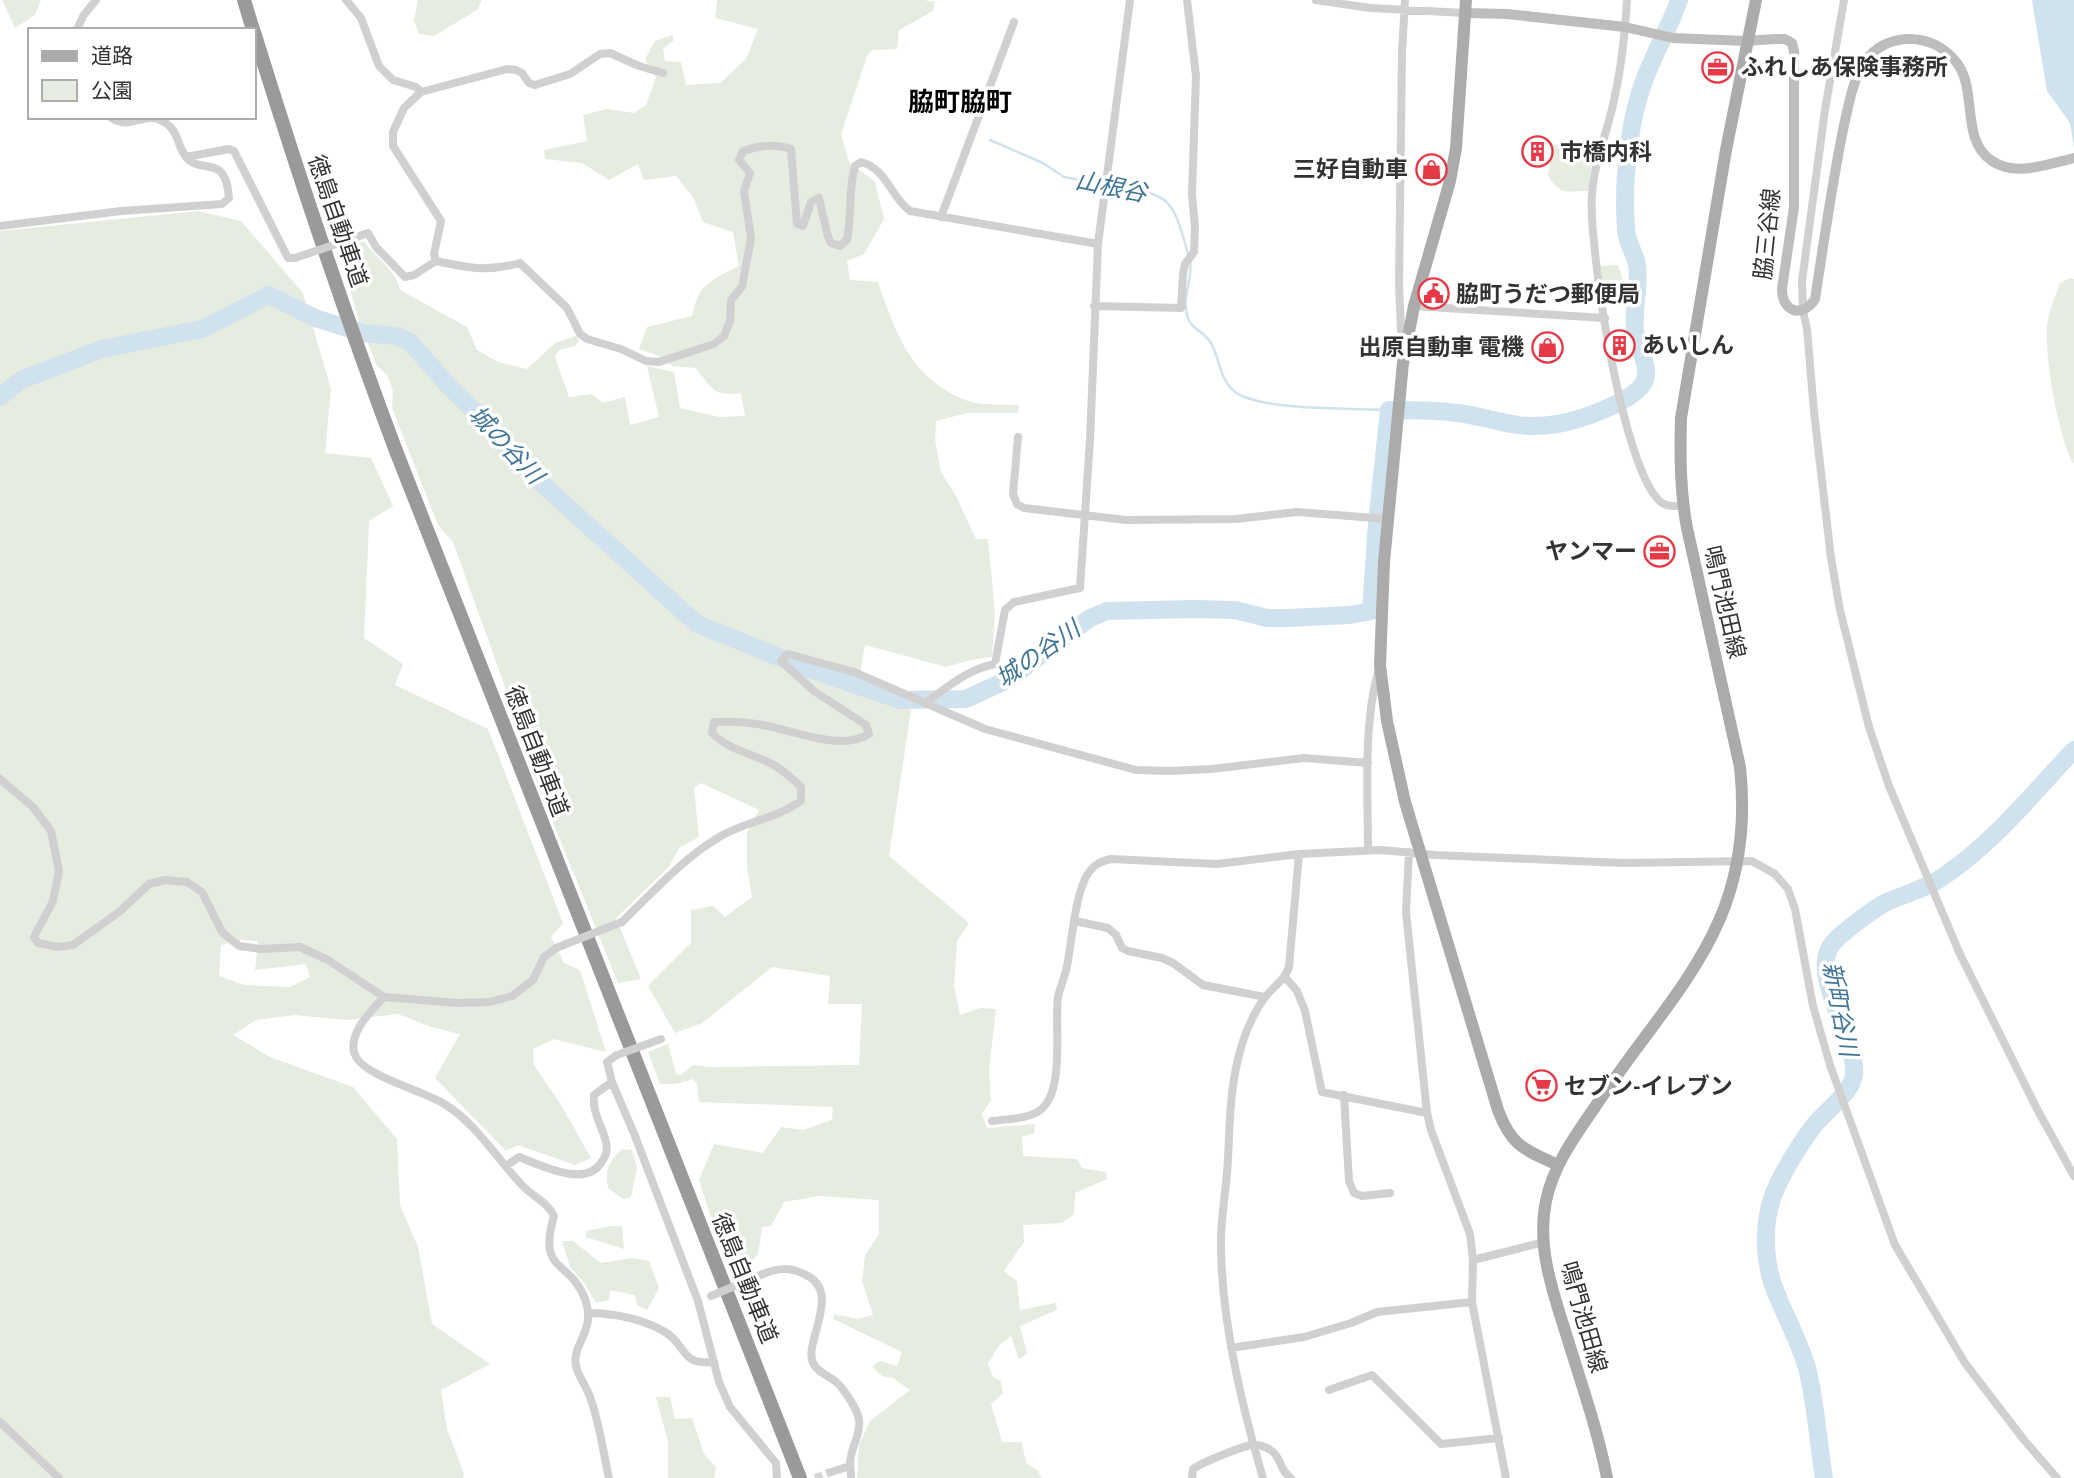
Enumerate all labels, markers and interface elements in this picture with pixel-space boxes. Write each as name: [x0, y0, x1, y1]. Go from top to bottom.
legend: [28, 28, 256, 119]
text: 道路: [91, 41, 133, 71]
office icon: ふれしあ保険事務所: [1701, 50, 1735, 84]
place label: ふれしあ保険事務所: [1741, 51, 1948, 84]
text: 公園: [91, 76, 133, 106]
district label: 脇町脇町: [908, 84, 1012, 121]
building icon: 市橋内科: [1520, 135, 1554, 169]
place label: 市橋内科: [1560, 136, 1652, 169]
street label: 徳島自動車道: [299, 151, 376, 292]
shop icon: 三好自動車: [1414, 152, 1448, 186]
place label: 三好自動車: [1293, 153, 1408, 186]
water label: 山根谷: [1072, 163, 1152, 212]
street label: 脇三谷線: [1746, 187, 1789, 282]
public building icon: 脇町うだつ郵便局: [1416, 277, 1450, 311]
place label: 脇町うだつ郵便局: [1456, 278, 1640, 311]
building icon: あいしん: [1602, 328, 1636, 362]
place label: あいしん: [1642, 329, 1734, 362]
shop icon: 出原自動車 電機: [1530, 330, 1564, 364]
place label: 出原自動車 電機: [1358, 331, 1524, 364]
water label: 城の谷川: [460, 398, 553, 495]
office icon: ヤンマー: [1643, 534, 1677, 568]
place label: ヤンマー: [1545, 535, 1637, 568]
street label: 鳴門池田線: [1696, 542, 1754, 662]
water label: 城の谷川: [989, 611, 1090, 696]
street label: 徳島自動車道: [496, 681, 577, 822]
water label: 新町谷川: [1813, 959, 1866, 1062]
supermarket icon: セブン-イレブン: [1524, 1069, 1558, 1103]
place label: セブン-イレブン: [1564, 1070, 1733, 1103]
street label: 徳島自動車道: [703, 1208, 786, 1348]
street label: 鳴門池田線: [1552, 1257, 1615, 1377]

